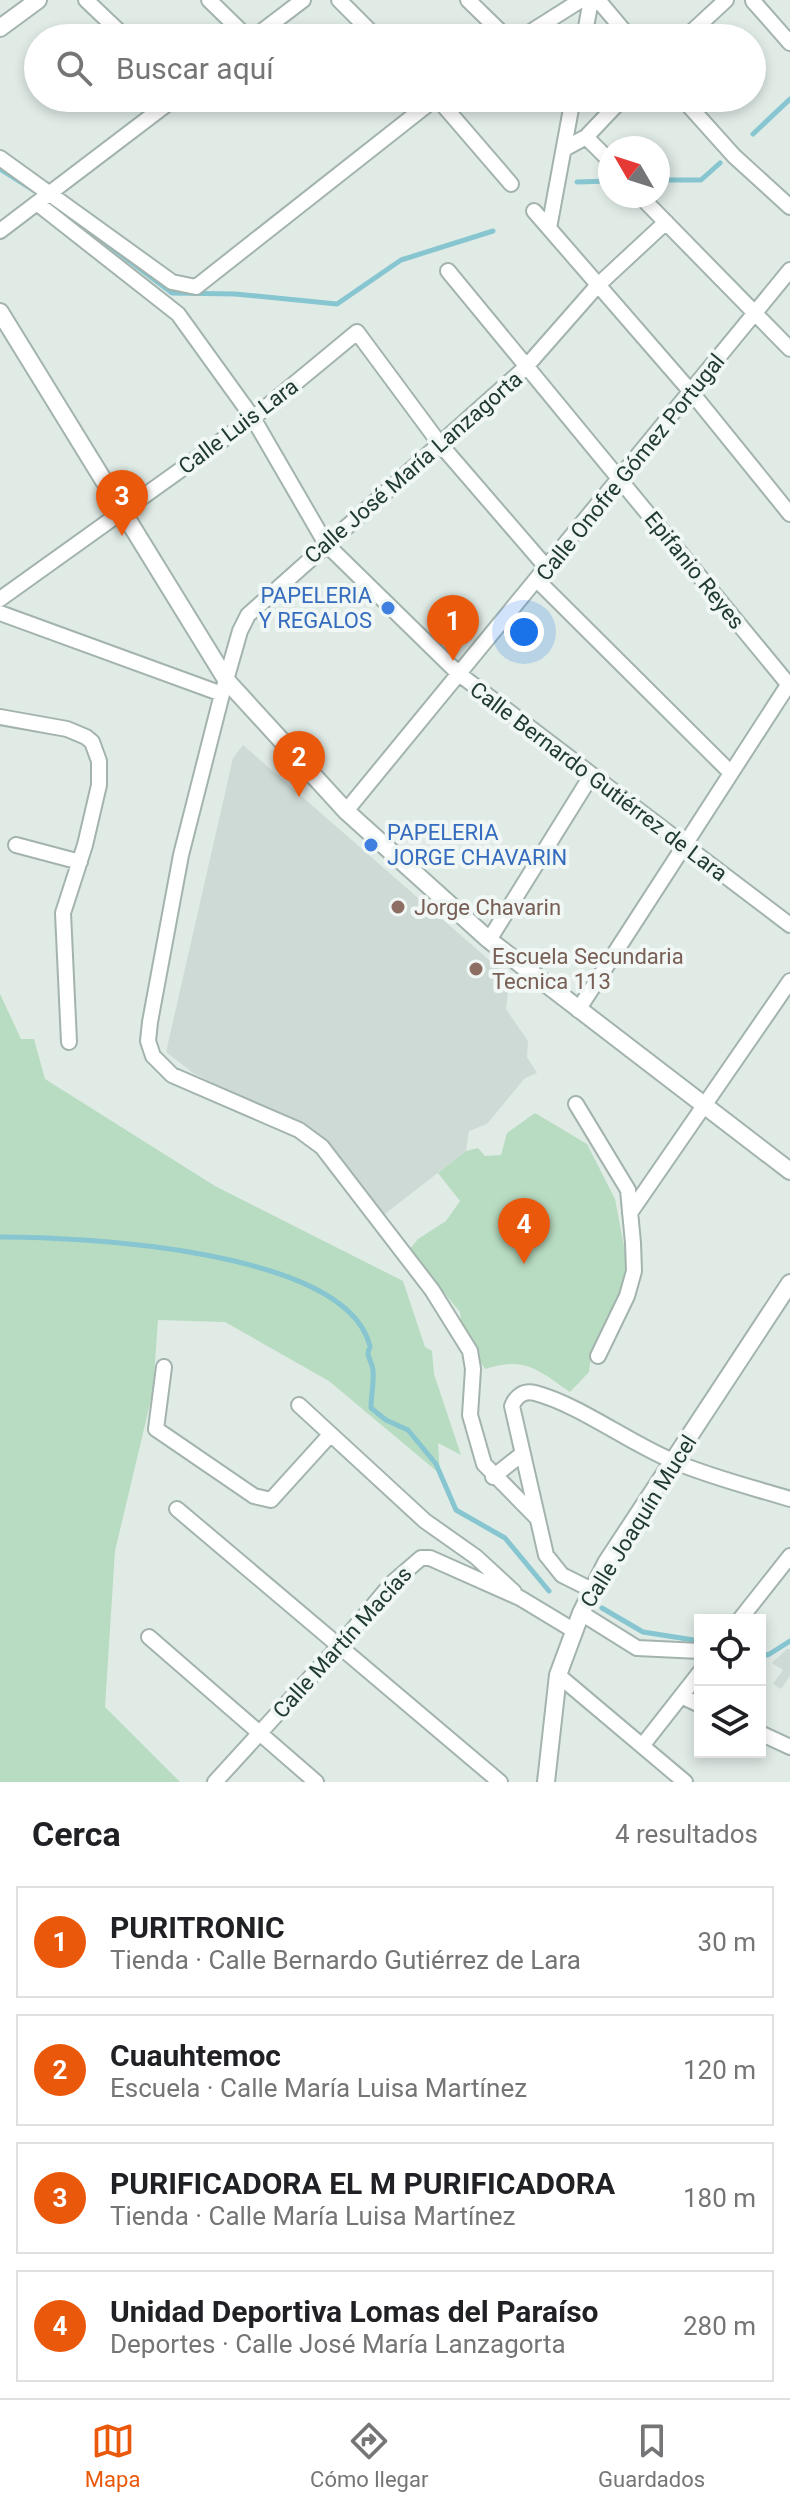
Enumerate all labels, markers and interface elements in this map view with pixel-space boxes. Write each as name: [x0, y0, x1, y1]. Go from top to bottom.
search box: [24, 24, 766, 112]
icon: search: [52, 46, 96, 90]
text: Buscar aquí: [116, 51, 274, 86]
north arrow: [598, 136, 670, 208]
street label: Calle Onofre Gómez Portugal: [531, 349, 730, 586]
street label: Calle José María Lanzagorta: [300, 366, 527, 569]
street label: Calle Luis Lara: [174, 374, 303, 479]
pin: 3: [96, 470, 148, 536]
street label: Epifanio Reyes: [640, 507, 750, 634]
place label: PAPELERIA Y REGALOS: [259, 583, 373, 633]
pin: 1: [427, 595, 479, 661]
marker: PAPELERIA Y REGALOS: [379, 599, 397, 617]
your location: [504, 612, 544, 652]
street label: Calle Bernardo Gutiérrez de Lara: [465, 677, 732, 886]
pin: 2: [273, 731, 325, 797]
place label: PAPELERIA JORGE CHAVARIN: [387, 820, 567, 870]
marker: PAPELERIA JORGE CHAVARIN: [362, 836, 380, 854]
place label: Jorge Chavarin: [414, 895, 561, 920]
marker: Jorge Chavarin: [389, 898, 407, 916]
place label: Escuela Secundaria Tecnica 113: [492, 944, 684, 994]
marker: Escuela Secundaria Tecnica 113: [467, 960, 485, 978]
pin: 4: [498, 1198, 550, 1264]
street label: Calle Joaquín Mucel: [575, 1431, 702, 1612]
street label: Calle Martín Macías: [268, 1562, 417, 1723]
map controls: [694, 1614, 766, 1758]
button: locate: [694, 1614, 766, 1686]
button: layers: [694, 1686, 766, 1758]
text: Cerca: [32, 1814, 121, 1854]
text: 4 resultados: [615, 1819, 758, 1849]
text: PURITRONIC: [110, 1910, 285, 1945]
text: 1: [53, 1927, 67, 1957]
text: 30 m: [698, 1927, 756, 1957]
text: Tienda · Calle Bernardo Gutiérrez de Lara: [110, 1945, 581, 1975]
text: Cuauhtemoc: [110, 2038, 281, 2073]
text: 2: [53, 2055, 67, 2085]
text: 120 m: [683, 2055, 756, 2085]
text: Escuela · Calle María Luisa Martínez: [110, 2073, 527, 2103]
text: PURIFICADORA EL M PURIFICADORA: [110, 2166, 615, 2201]
text: 3: [53, 2183, 67, 2213]
text: 180 m: [683, 2183, 756, 2213]
text: Tienda · Calle María Luisa Martínez: [110, 2201, 516, 2231]
text: Unidad Deportiva Lomas del Paraíso: [110, 2294, 599, 2329]
text: 4: [53, 2311, 67, 2341]
text: 280 m: [683, 2311, 756, 2341]
text: Deportes · Calle José María Lanzagorta: [110, 2329, 566, 2359]
tab: Mapa: [85, 2419, 140, 2492]
tab: Cómo llegar: [310, 2419, 428, 2492]
tab: Guardados: [598, 2419, 705, 2492]

